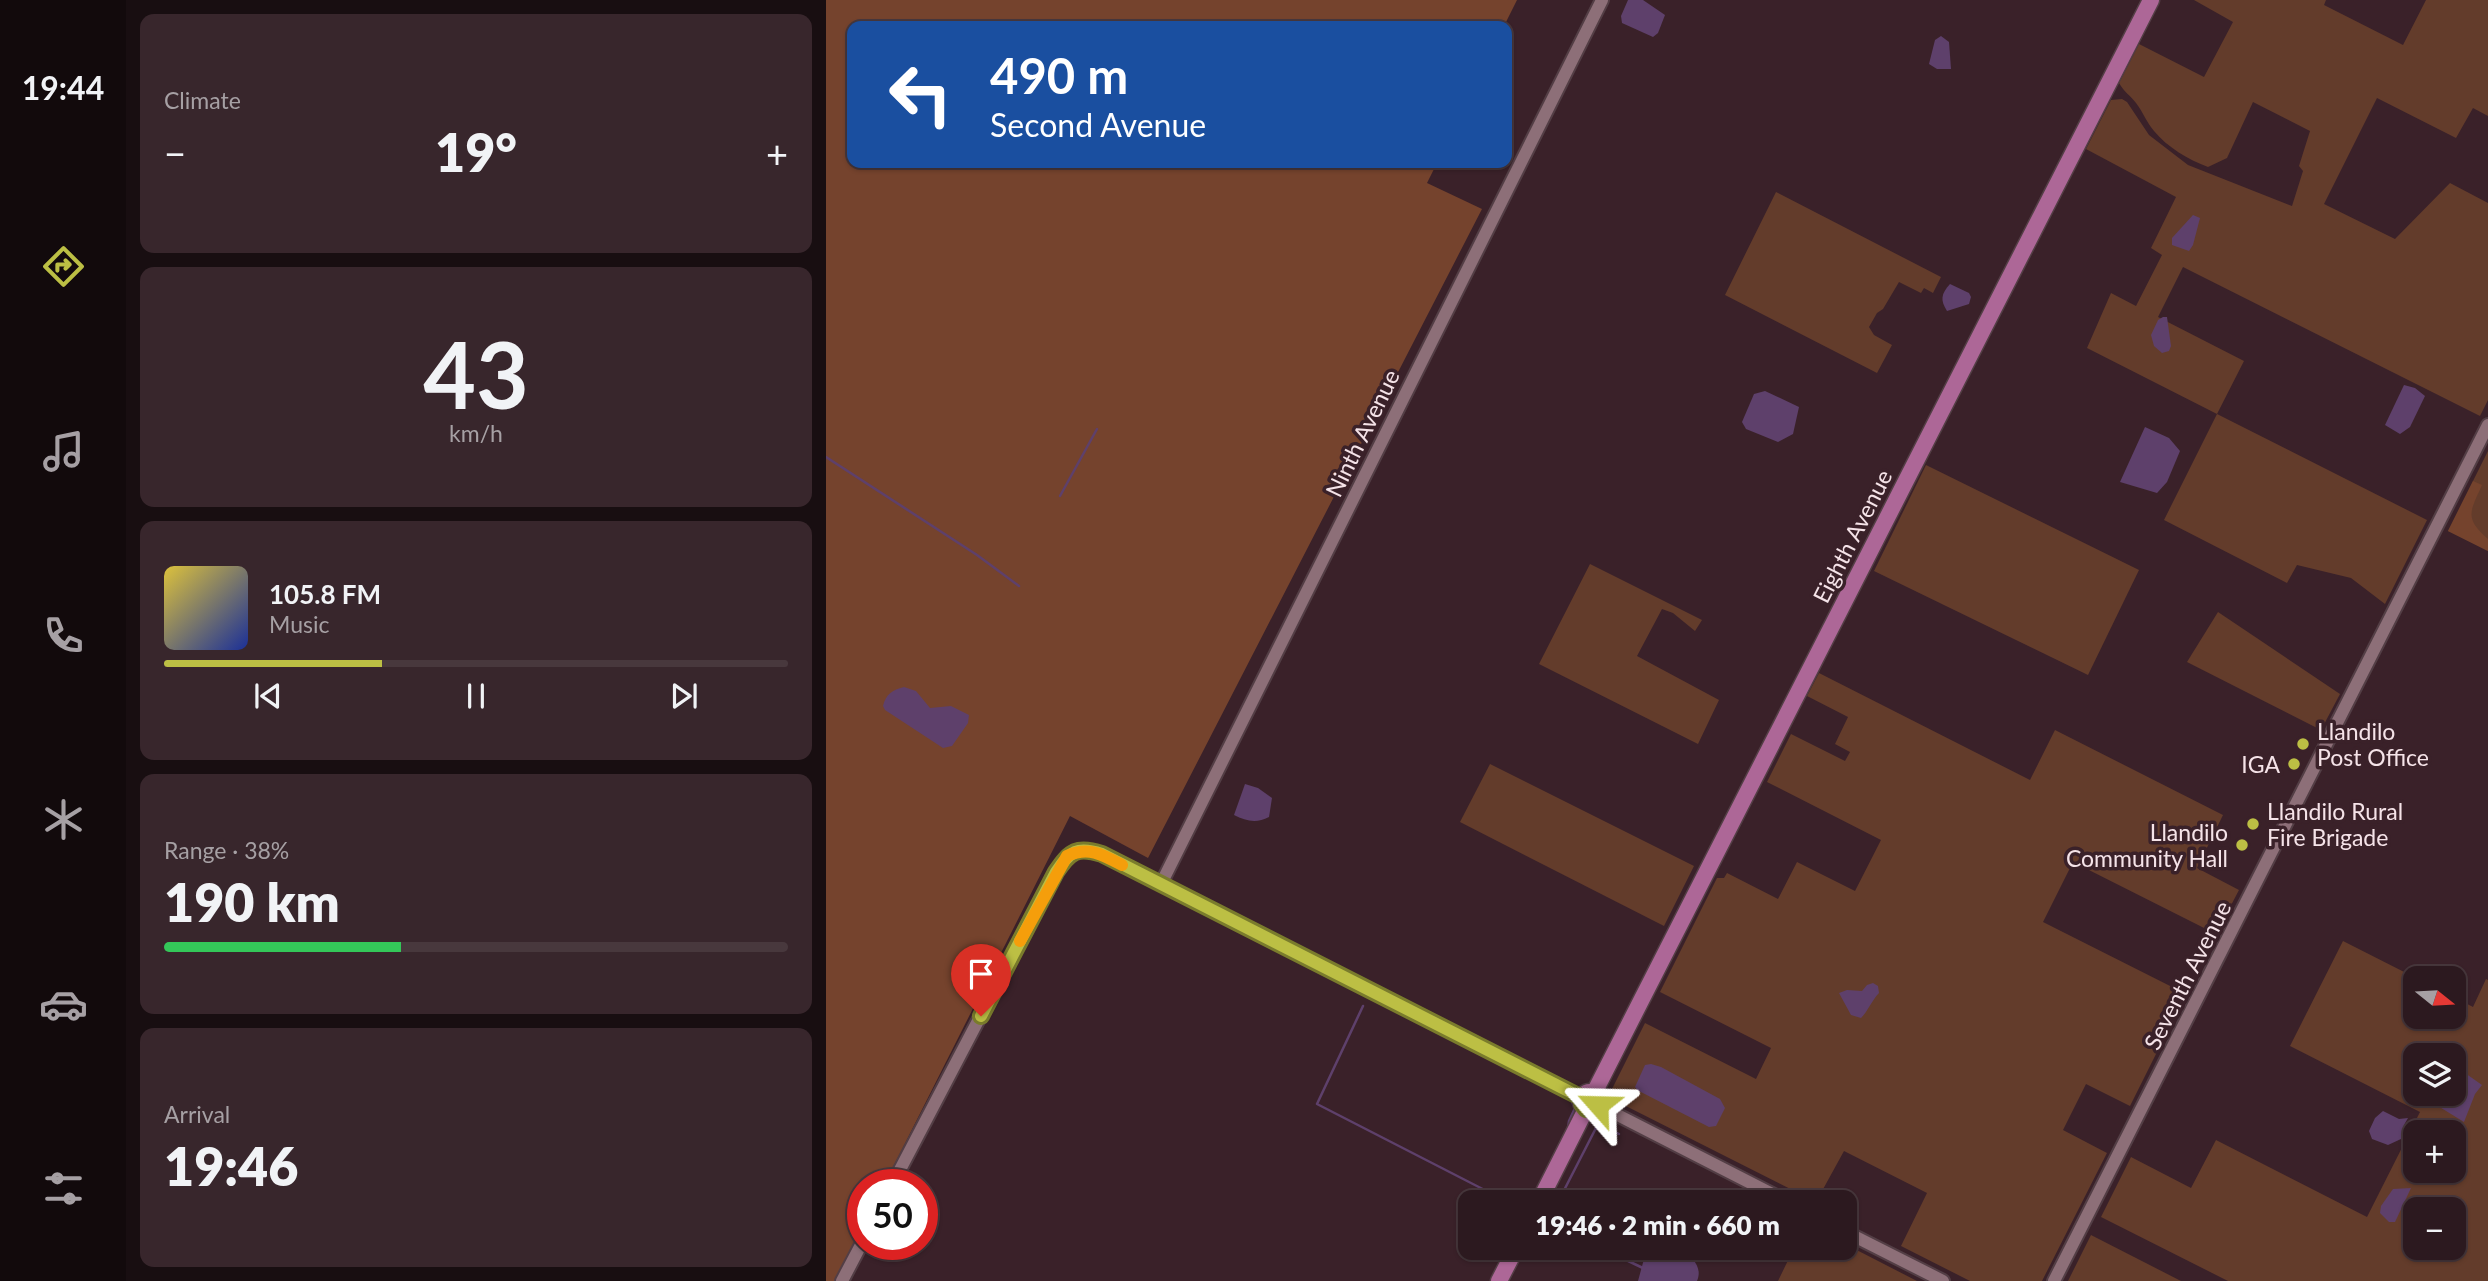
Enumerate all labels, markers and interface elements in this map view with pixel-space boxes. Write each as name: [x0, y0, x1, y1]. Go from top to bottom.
text: 490 m: [990, 46, 1128, 104]
icon: left: [875, 49, 966, 140]
text: 19:44: [22, 68, 104, 107]
text: Climate: [164, 86, 241, 114]
text: Second Avenue: [990, 105, 1206, 144]
text: 19°: [435, 121, 517, 183]
text: −: [164, 130, 186, 176]
text: +: [766, 130, 788, 176]
icon: directions: [39, 242, 88, 291]
text: 43: [423, 319, 529, 428]
street label: Ninth Avenue: [1319, 365, 1405, 501]
text: km/h: [449, 419, 503, 447]
icon: music: [39, 427, 88, 476]
street label: Eighth Avenue: [1806, 465, 1898, 607]
text: 105.8 FM: [269, 578, 381, 610]
text: Music: [269, 610, 329, 638]
icon: phone: [39, 611, 88, 660]
icon: previous: [249, 677, 287, 715]
icon: pause: [457, 677, 495, 715]
icon: next: [665, 677, 703, 715]
place label: Llandilo Post Office: [2317, 717, 2429, 771]
marker: Llandilo Post Office: [2295, 736, 2311, 752]
place label: IGA: [2241, 750, 2280, 778]
marker: IGA: [2286, 756, 2302, 772]
icon: climate: [39, 795, 88, 844]
place label: Llandilo Rural Fire Brigade: [2267, 797, 2403, 851]
marker: Llandilo Rural Fire Brigade: [2245, 816, 2261, 832]
place label: Llandilo Community Hall: [2066, 818, 2228, 872]
text: Range · 38%: [164, 836, 289, 864]
marker: Llandilo Community Hall: [2234, 837, 2250, 853]
text: 190 km: [164, 871, 340, 933]
street label: Seventh Avenue: [2138, 896, 2236, 1054]
pin: [951, 944, 1011, 1016]
icon: arrive: [962, 955, 1000, 993]
north arrow: [2403, 966, 2466, 1029]
map controls: [2403, 966, 2466, 1260]
icon: car: [39, 980, 88, 1029]
button: layers: [2403, 1043, 2466, 1106]
position arrow: [1561, 1068, 1635, 1142]
text: Arrival: [164, 1100, 230, 1128]
button: +: [2403, 1120, 2466, 1183]
text: 19:46: [164, 1135, 298, 1197]
icon: filters: [39, 1164, 88, 1213]
speed limit sign: 50: [847, 1169, 938, 1260]
button: −: [2403, 1197, 2466, 1260]
text: 19:46 · 2 min · 660 m: [1535, 1209, 1780, 1241]

